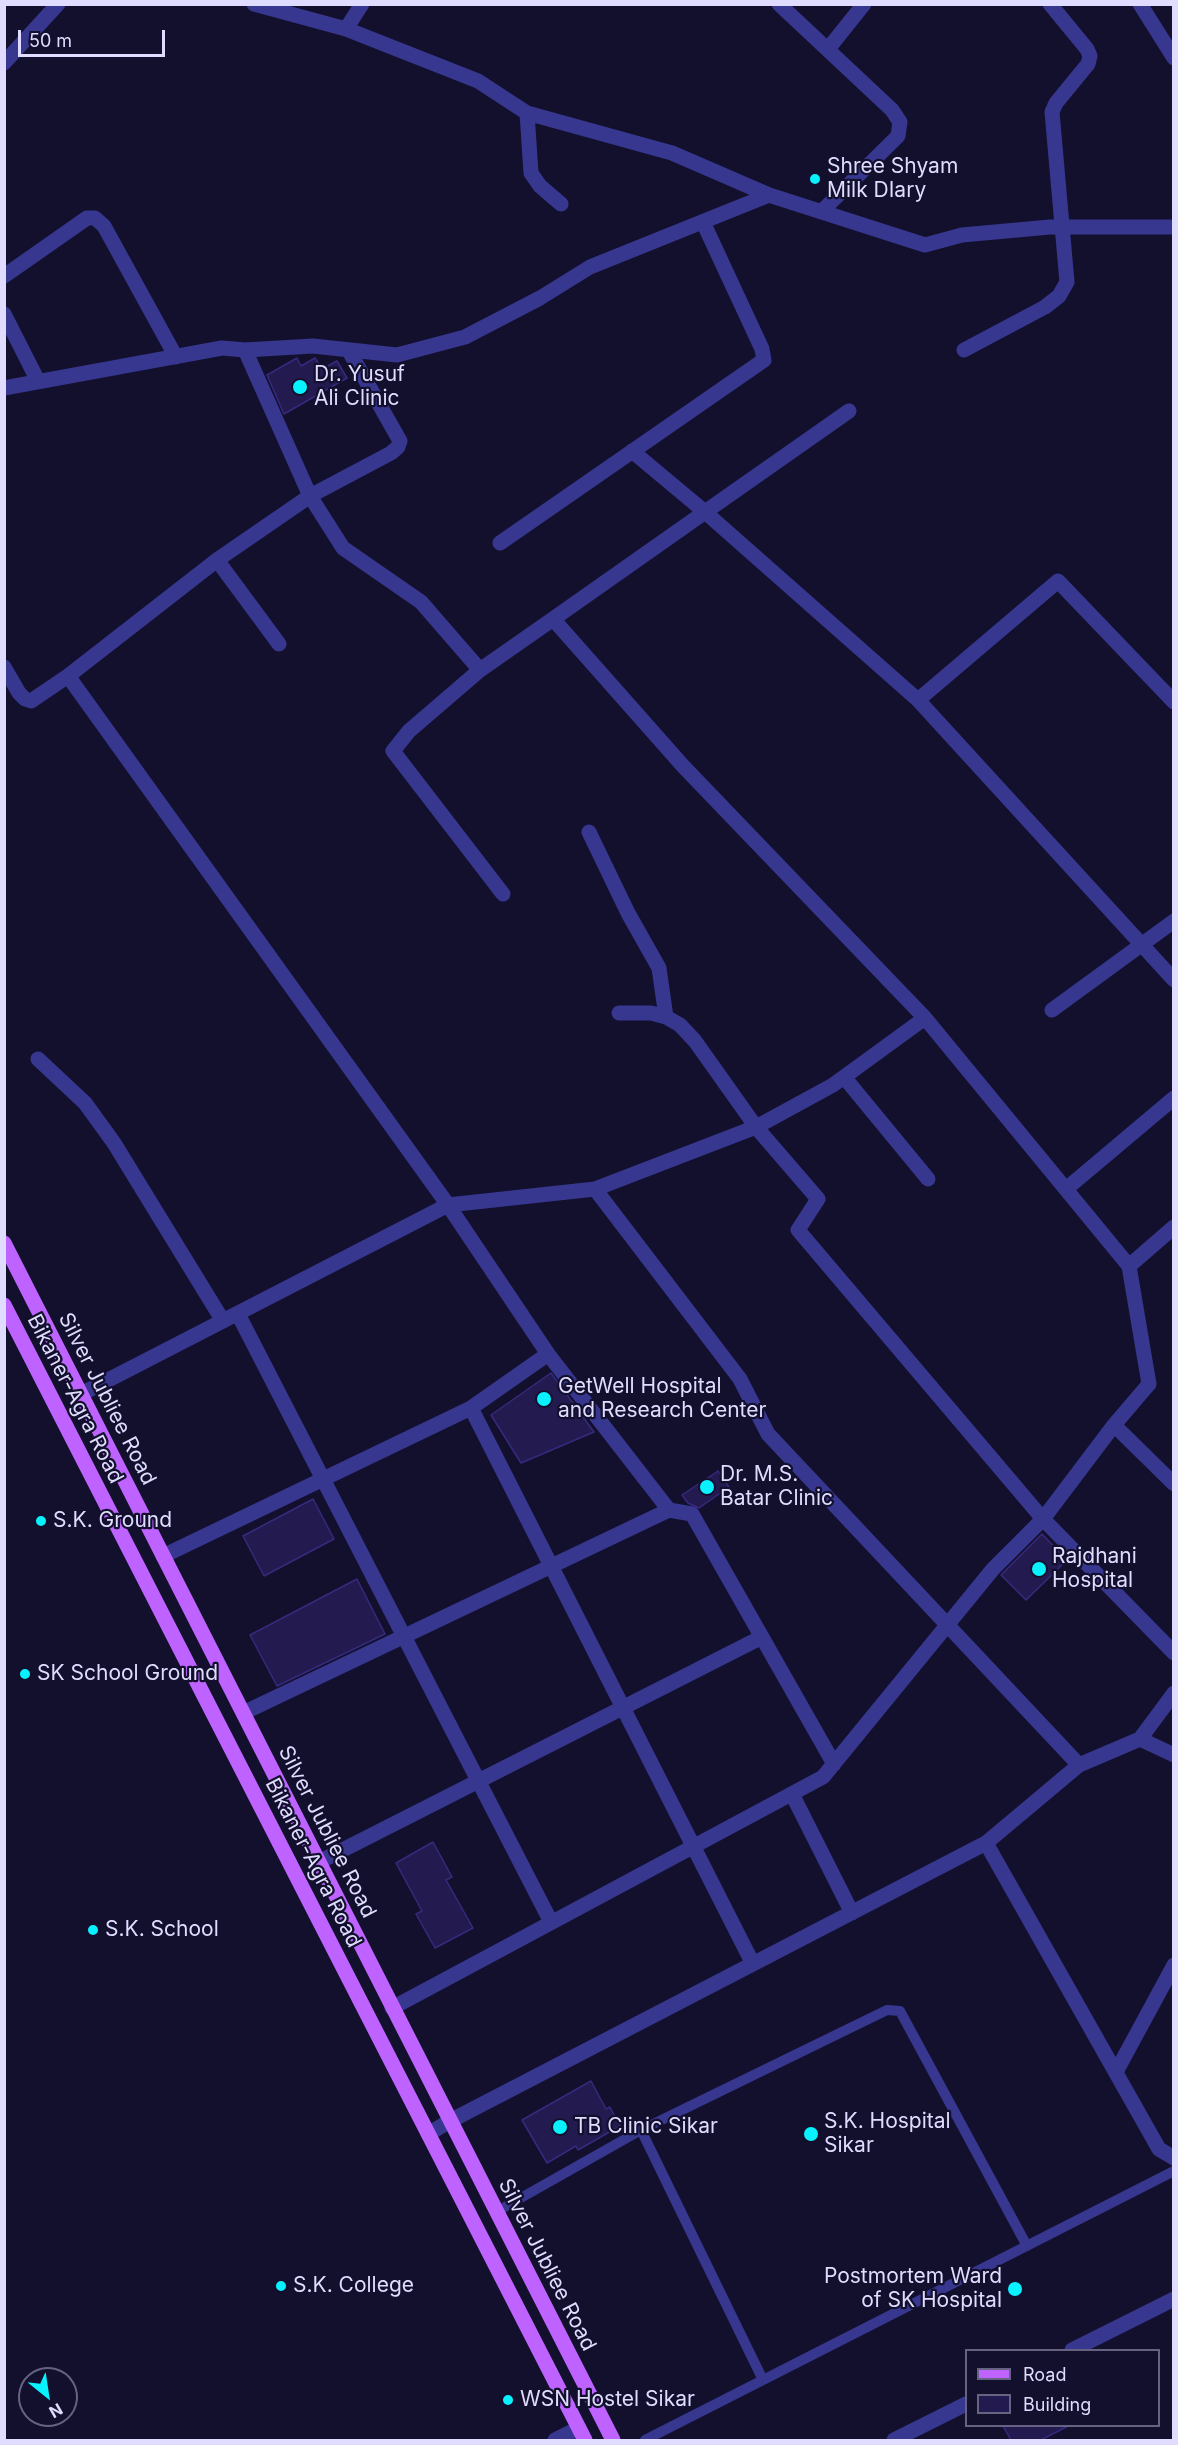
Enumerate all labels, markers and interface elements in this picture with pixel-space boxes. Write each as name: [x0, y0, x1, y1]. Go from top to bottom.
scale bar: [21, 18, 168, 56]
text: 50 m: [29, 30, 72, 51]
place label: Shree Shyam Milk DIary: [827, 154, 958, 204]
marker: Shree Shyam Milk DIary: [808, 172, 822, 186]
place label: Dr. Yusuf Ali Clinic: [314, 362, 405, 412]
marker: Dr. Yusuf Ali Clinic: [291, 378, 309, 396]
street label: Silver Jubliee Road: [53, 1309, 161, 1489]
street label: Bikaner-Agra Road: [21, 1310, 129, 1488]
place label: GetWell Hospital and Research Center: [558, 1374, 766, 1424]
marker: GetWell Hospital and Research Center: [535, 1390, 553, 1408]
place label: Dr. M.S. Batar Clinic: [720, 1462, 833, 1512]
marker: Dr. M.S. Batar Clinic: [698, 1478, 716, 1496]
place label: S.K. Ground: [53, 1508, 172, 1534]
marker: S.K. Ground: [34, 1514, 48, 1528]
place label: Rajdhani Hospital: [1052, 1544, 1137, 1594]
marker: Rajdhani Hospital: [1030, 1560, 1048, 1578]
place label: SK School Ground: [37, 1661, 218, 1687]
marker: SK School Ground: [18, 1667, 32, 1681]
street label: Silver Jubliee Road: [273, 1742, 381, 1922]
street label: Bikaner-Agra Road: [259, 1774, 367, 1952]
place label: S.K. School: [105, 1917, 219, 1943]
marker: S.K. School: [86, 1923, 100, 1937]
place label: S.K. Hospital Sikar: [824, 2109, 951, 2159]
place label: TB Clinic Sikar: [574, 2114, 718, 2140]
marker: TB Clinic Sikar: [551, 2118, 569, 2136]
marker: S.K. Hospital Sikar: [802, 2125, 820, 2143]
street label: Silver Jubliee Road: [493, 2175, 601, 2355]
place label: Postmortem Ward of SK Hospital: [824, 2264, 1002, 2314]
place label: S.K. College: [293, 2273, 414, 2299]
marker: S.K. College: [274, 2279, 288, 2293]
marker: Postmortem Ward of SK Hospital: [1006, 2280, 1024, 2298]
legend: [965, 2349, 1160, 2427]
text: Road: [1023, 2364, 1066, 2385]
north arrow: [18, 2367, 78, 2427]
place label: WSN Hostel Sikar: [520, 2387, 695, 2413]
marker: WSN Hostel Sikar: [501, 2393, 515, 2407]
text: Building: [1023, 2394, 1091, 2415]
text: N: [46, 2399, 66, 2423]

